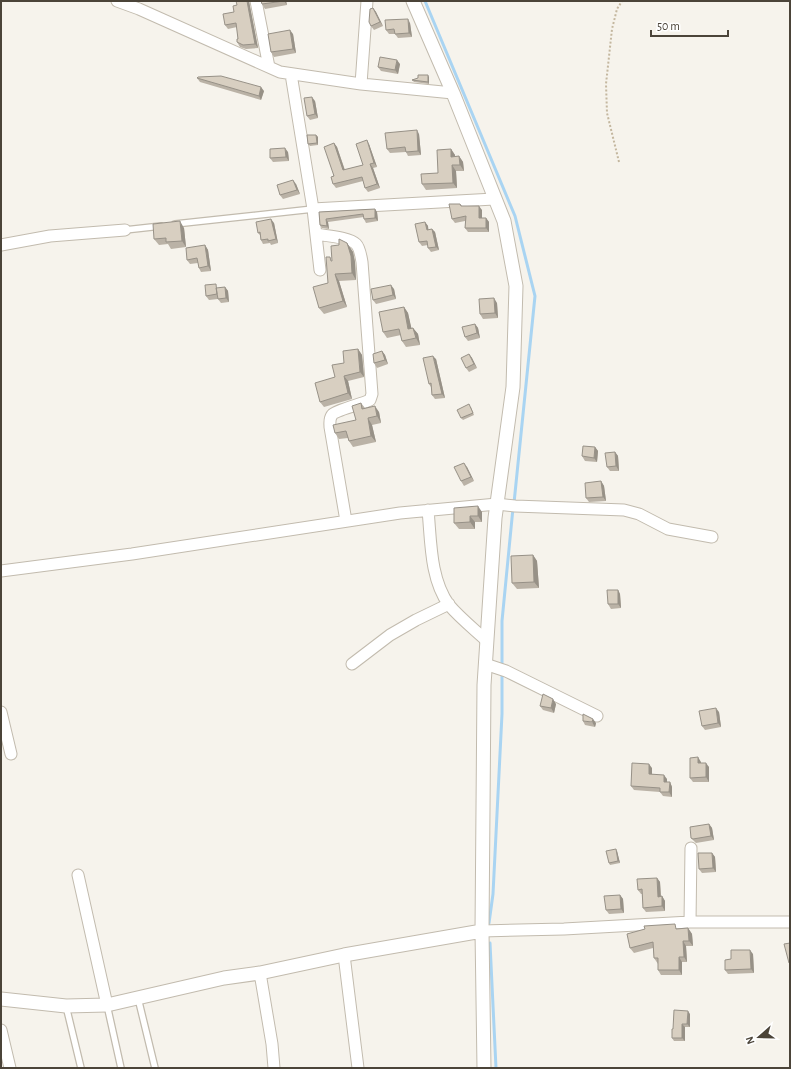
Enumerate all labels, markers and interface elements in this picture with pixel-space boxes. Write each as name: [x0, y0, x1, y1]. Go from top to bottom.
scale bar: [651, 12, 728, 38]
text: 50 m: [657, 20, 680, 32]
north arrow: [739, 1017, 779, 1057]
text: N: [744, 1035, 757, 1046]

